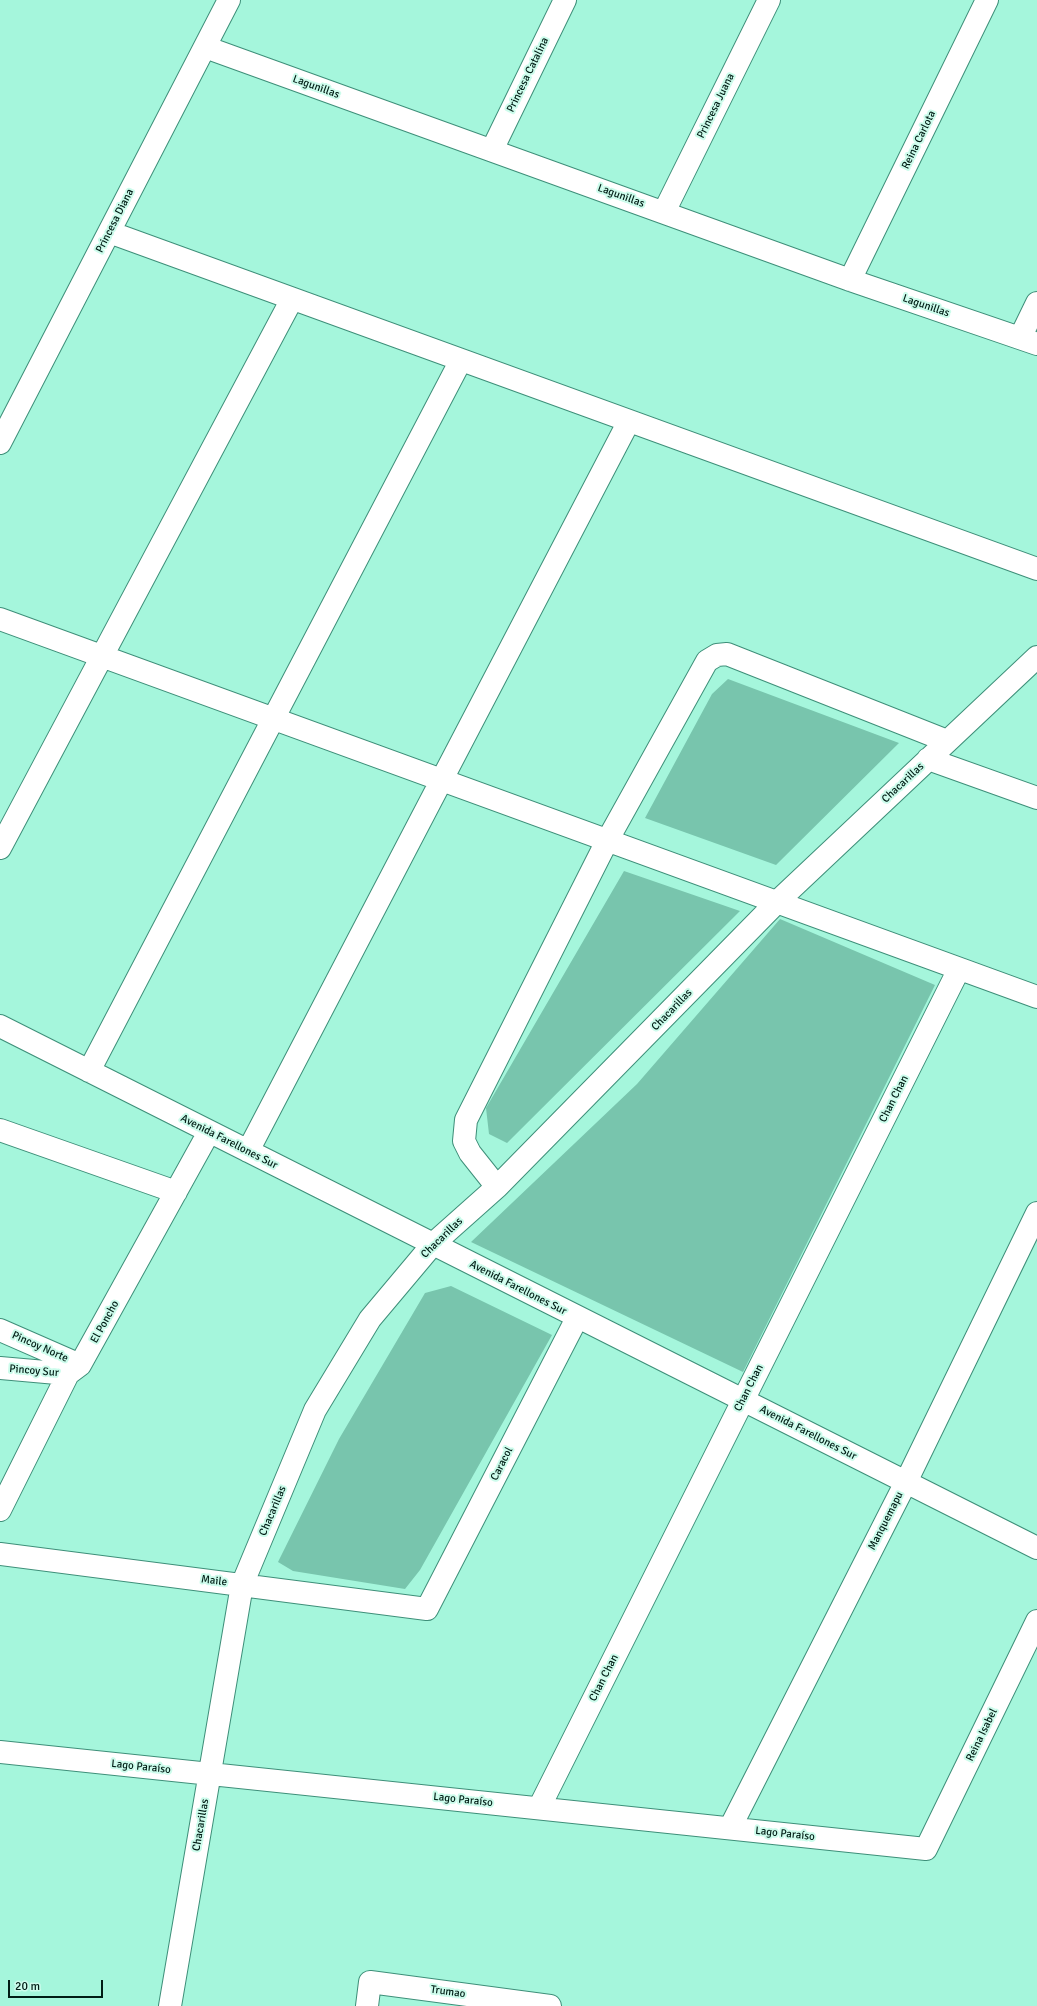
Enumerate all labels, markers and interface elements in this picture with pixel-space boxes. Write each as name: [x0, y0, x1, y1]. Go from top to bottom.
street label: Princesa Catalina: [504, 35, 552, 115]
street label: Princesa Juana: [695, 71, 737, 141]
street label: Lagunillas: [291, 72, 341, 102]
street label: Reina Carlota: [899, 109, 939, 171]
street label: Lagunillas: [596, 181, 646, 211]
street label: Princesa Diana: [93, 187, 137, 255]
street label: Lagunillas: [901, 292, 951, 320]
street label: Chacarillas: [879, 760, 927, 806]
street label: Chacarillas: [649, 986, 695, 1034]
street label: Chan Chan: [877, 1073, 911, 1125]
street label: Avenida Farellones Sur: [178, 1112, 280, 1172]
street label: Chacarillas: [418, 1215, 466, 1261]
street label: Avenida Farellones Sur: [467, 1258, 569, 1318]
street label: El Poncho: [88, 1298, 122, 1346]
street label: Pincoy Norte: [10, 1329, 70, 1365]
street label: Pincoy Sur: [9, 1362, 59, 1380]
street label: Chan Chan: [732, 1362, 766, 1414]
street label: Avenida Farellones Sur: [757, 1403, 859, 1463]
street label: Caracol: [488, 1445, 516, 1483]
street label: Chacarillas: [257, 1484, 289, 1538]
street label: Manquemapu: [866, 1490, 906, 1552]
street label: Maile: [200, 1573, 228, 1589]
street label: Chan Chan: [587, 1652, 621, 1704]
street label: Reina Isabel: [964, 1706, 1000, 1764]
street label: Lago Paraíso: [111, 1757, 171, 1777]
street label: Lago Paraíso: [433, 1790, 493, 1810]
street label: Chacarillas: [190, 1798, 212, 1852]
street label: Lago Paraíso: [755, 1824, 815, 1844]
scale bar: [10, 1972, 105, 1998]
text: 20 m: [15, 1979, 40, 1994]
street label: Trumao: [430, 1983, 466, 2001]

